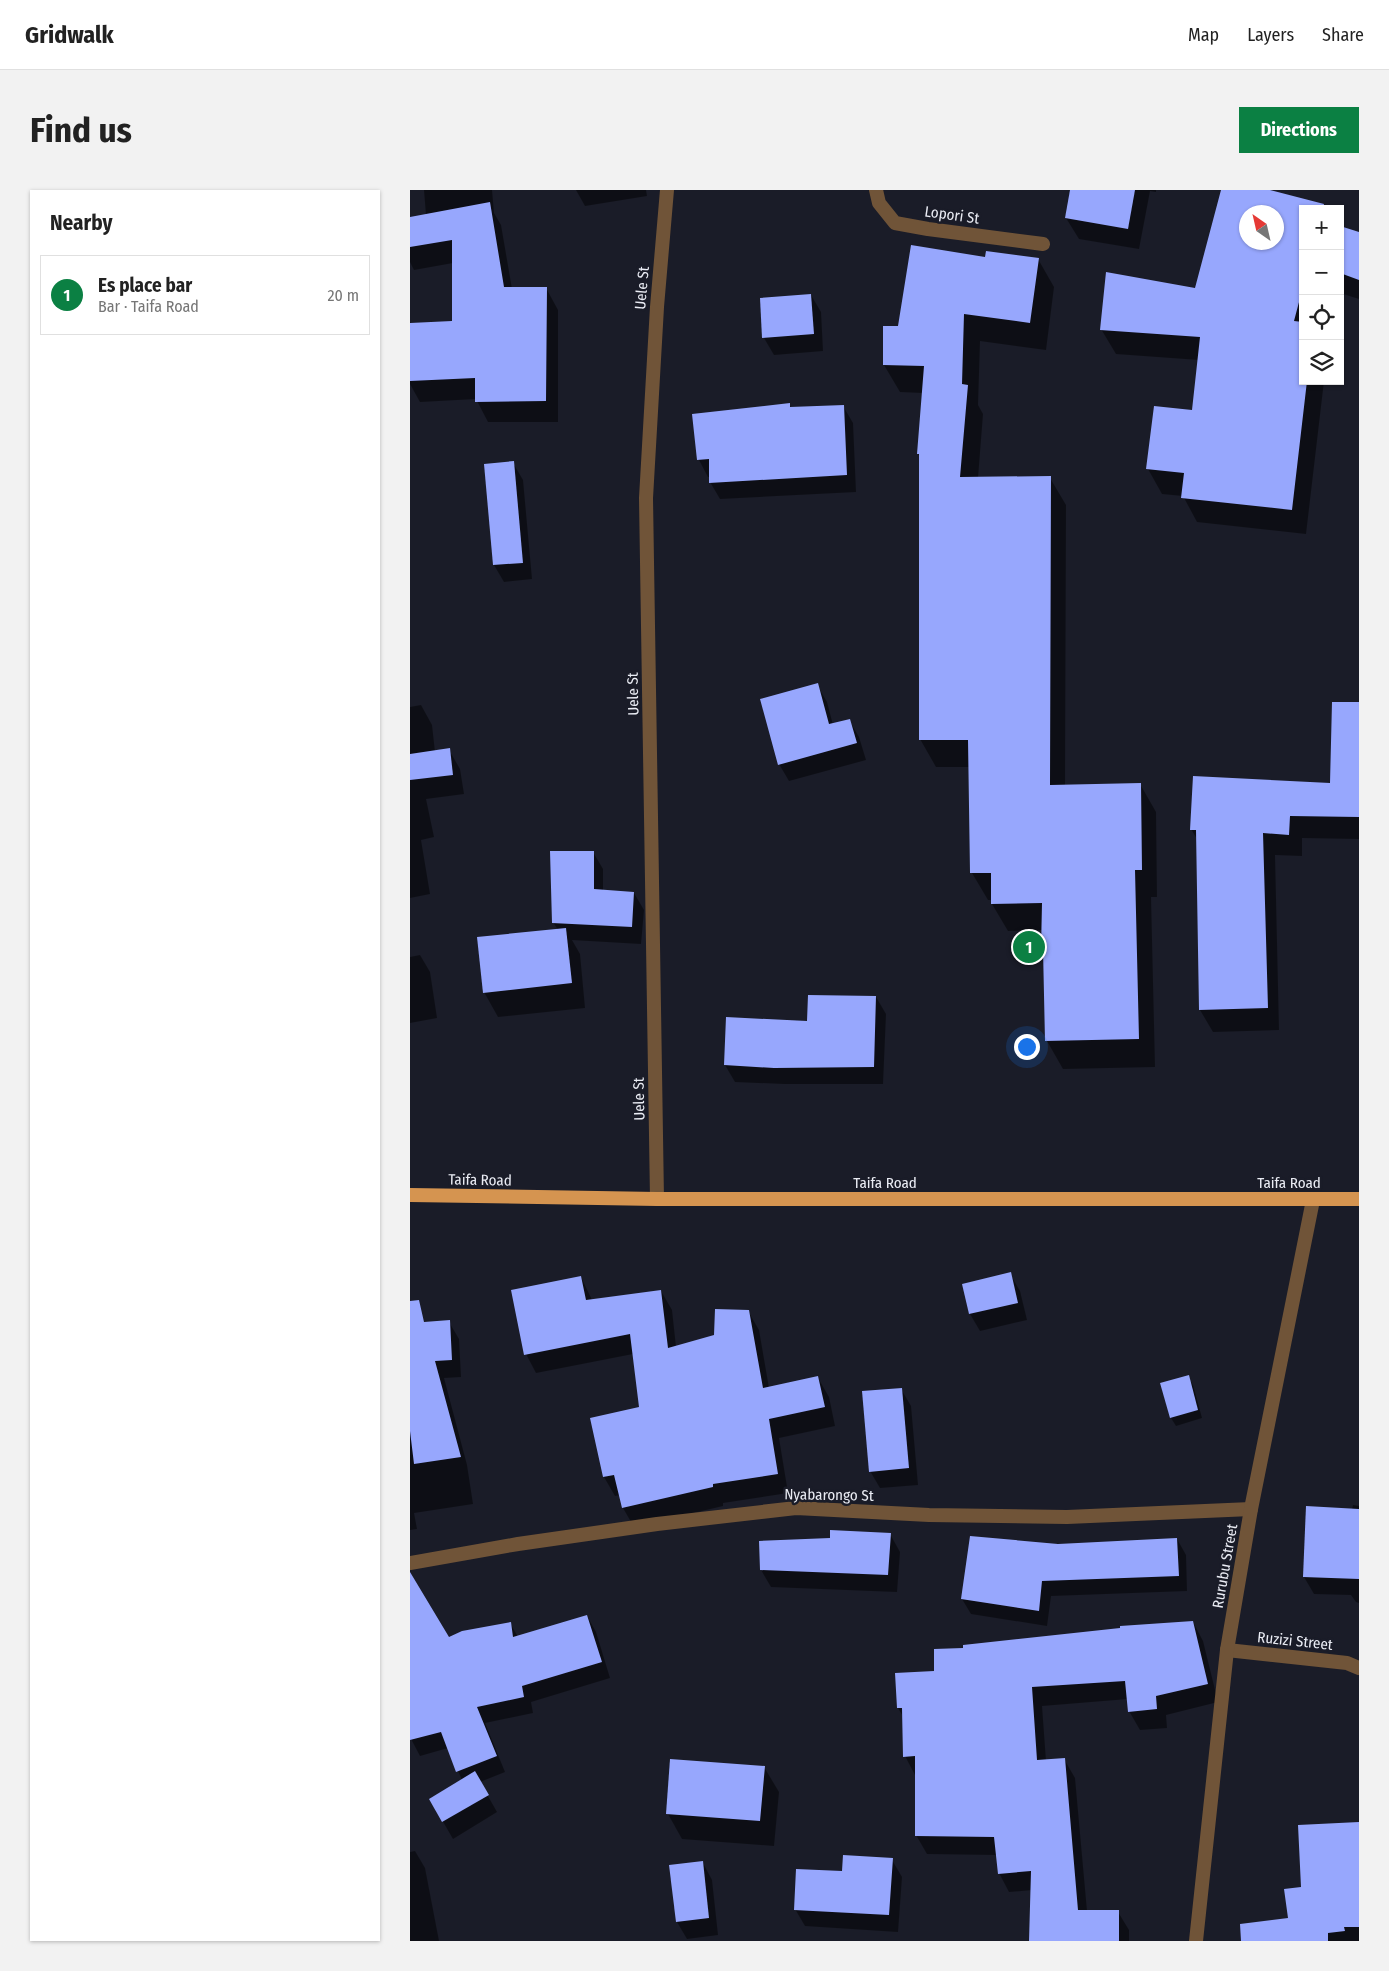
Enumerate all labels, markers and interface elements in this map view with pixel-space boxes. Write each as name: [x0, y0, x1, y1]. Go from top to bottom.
text: Gridwalk: [25, 21, 114, 49]
text: Map: [1188, 24, 1219, 46]
text: Layers: [1247, 24, 1294, 46]
text: Share: [1322, 24, 1364, 46]
button: Directions: [1239, 107, 1359, 153]
text: Find us: [30, 109, 132, 151]
street label: Lopori St: [924, 202, 981, 228]
north arrow: [1239, 205, 1284, 250]
map controls: [1299, 205, 1344, 385]
button: +: [1299, 205, 1344, 250]
text: Nearby: [50, 210, 112, 236]
button: −: [1299, 250, 1344, 295]
street label: Uele St: [631, 266, 653, 310]
text: Es place bar: [98, 274, 192, 297]
text: 1: [64, 286, 70, 305]
text: 20 m: [328, 286, 359, 305]
button: locate: [1299, 295, 1344, 340]
text: Bar · Taifa Road: [98, 297, 199, 316]
button: layers: [1299, 340, 1344, 385]
street label: Uele St: [624, 672, 642, 716]
pin: 1: [1013, 928, 1045, 966]
your location: [1014, 1034, 1040, 1060]
street label: Uele St: [630, 1077, 648, 1121]
street label: Taifa Road: [448, 1170, 512, 1190]
street label: Taifa Road: [853, 1174, 917, 1192]
street label: Taifa Road: [1257, 1174, 1321, 1192]
street label: Nyabarongo St: [784, 1485, 874, 1505]
street label: Rurubu Street: [1209, 1522, 1241, 1610]
street label: Ruzizi Street: [1256, 1628, 1334, 1654]

